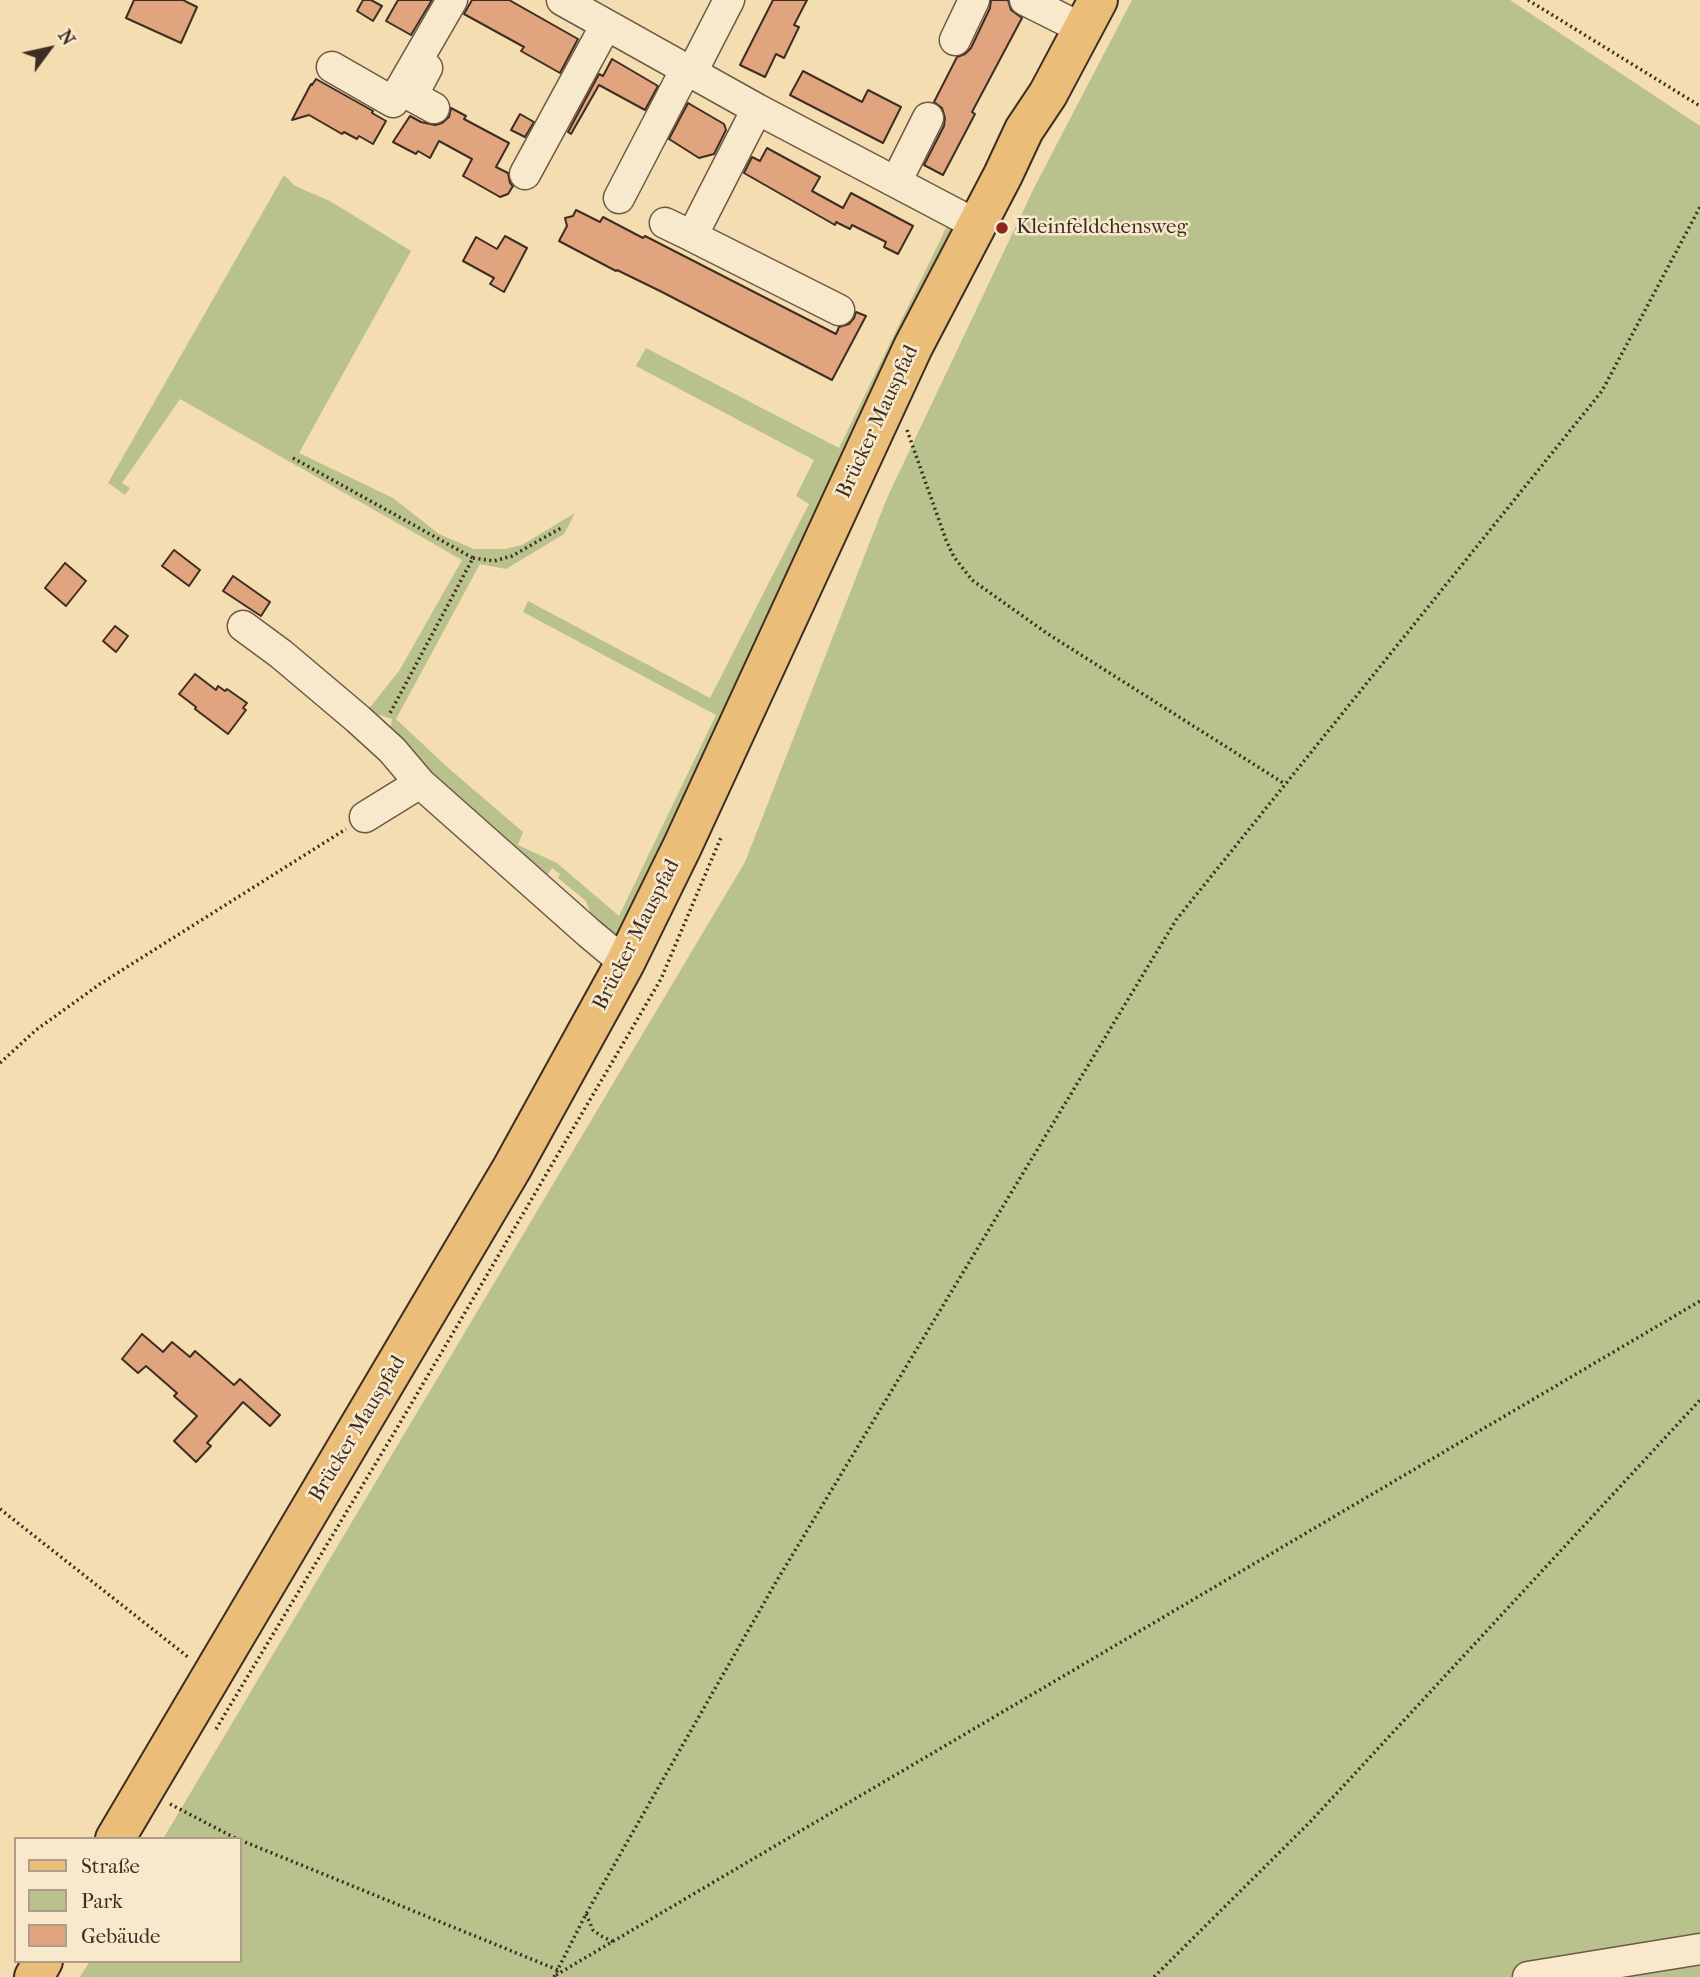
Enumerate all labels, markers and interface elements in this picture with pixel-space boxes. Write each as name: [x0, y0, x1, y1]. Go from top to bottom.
north arrow: [14, 14, 84, 84]
text: N: [53, 26, 80, 50]
place label: Kleinfeldchensweg: [1016, 215, 1188, 241]
marker: Kleinfeldchensweg: [994, 220, 1010, 236]
street label: Brücker Mauspfad: [832, 342, 924, 502]
street label: Brücker Mauspfad: [588, 855, 686, 1015]
street label: Brücker Mauspfad: [305, 1351, 411, 1507]
legend: [14, 1837, 242, 1963]
text: Straße: [81, 1854, 140, 1878]
text: Park: [81, 1889, 123, 1913]
text: Gebäude: [81, 1924, 161, 1948]

